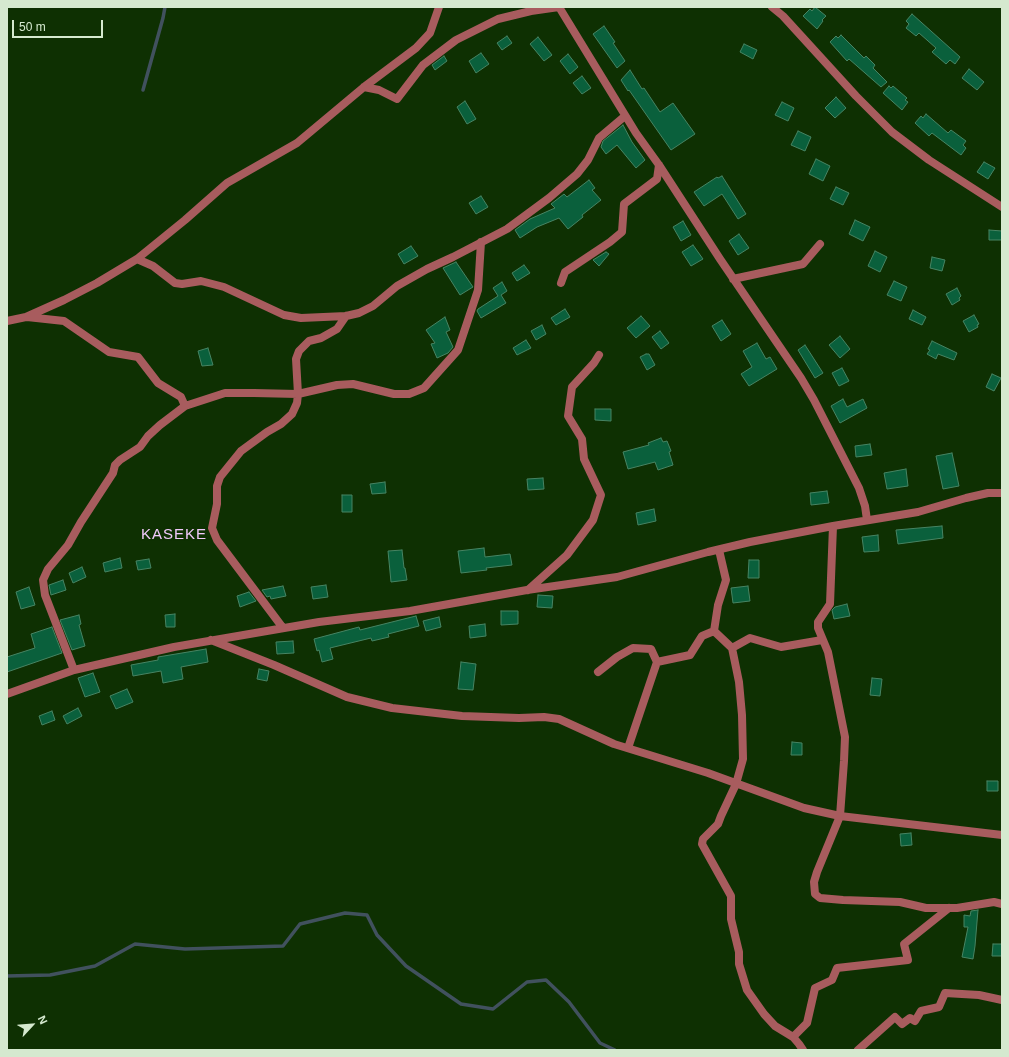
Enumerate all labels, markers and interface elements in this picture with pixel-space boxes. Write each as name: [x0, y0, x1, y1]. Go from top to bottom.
scale bar: [14, 12, 105, 38]
text: 50 m: [19, 20, 46, 34]
district label: KASEKE: [141, 526, 207, 544]
north arrow: [12, 1005, 52, 1045]
text: N: [36, 1014, 50, 1026]

